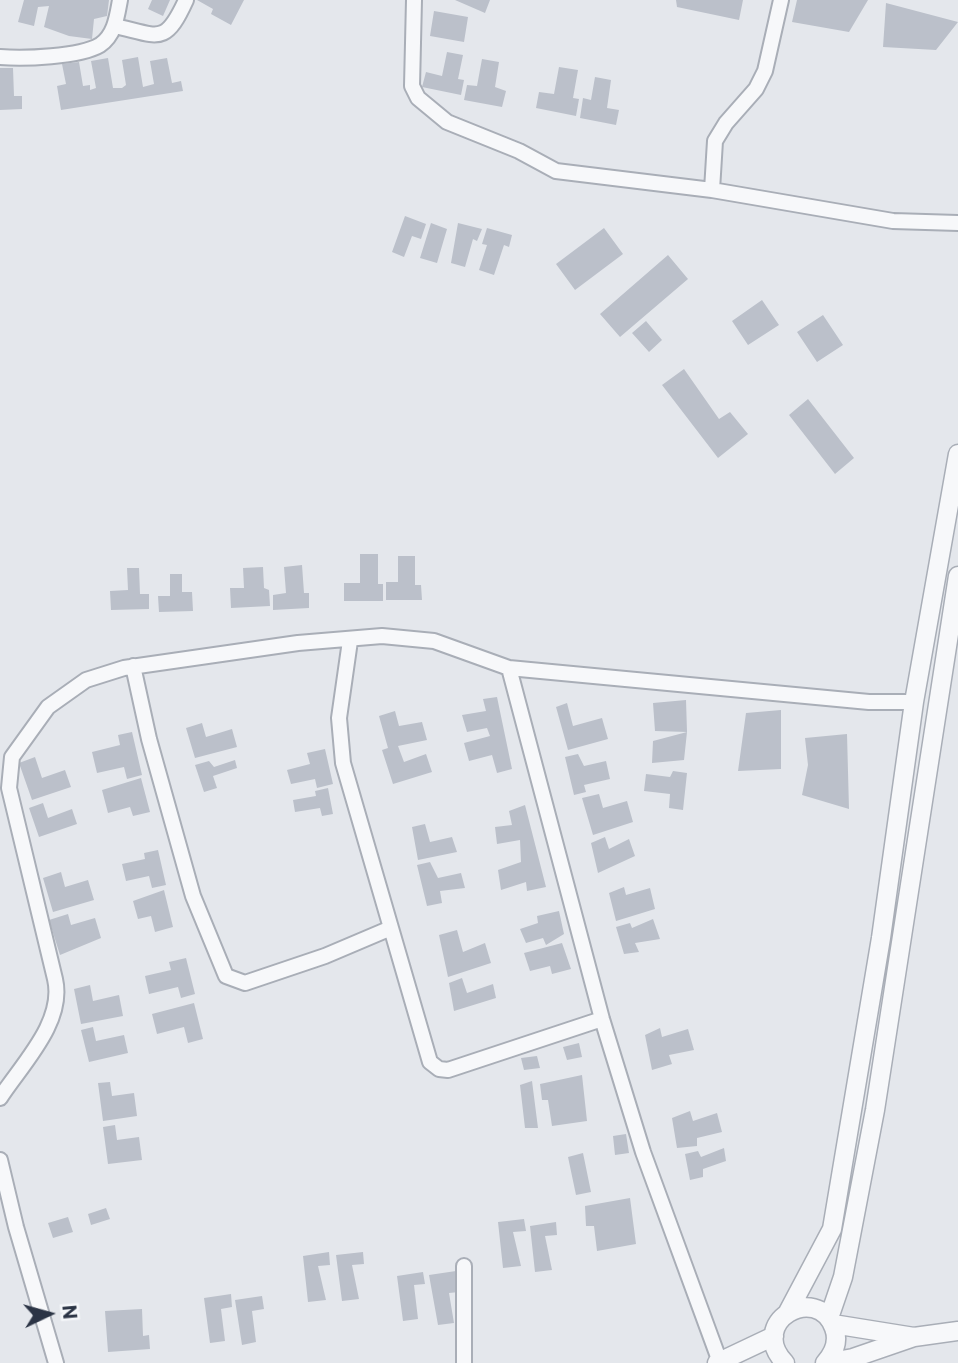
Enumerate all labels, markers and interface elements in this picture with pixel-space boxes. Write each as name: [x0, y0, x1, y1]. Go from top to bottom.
north arrow: [14, 1279, 84, 1349]
text: N: [58, 1304, 82, 1320]

